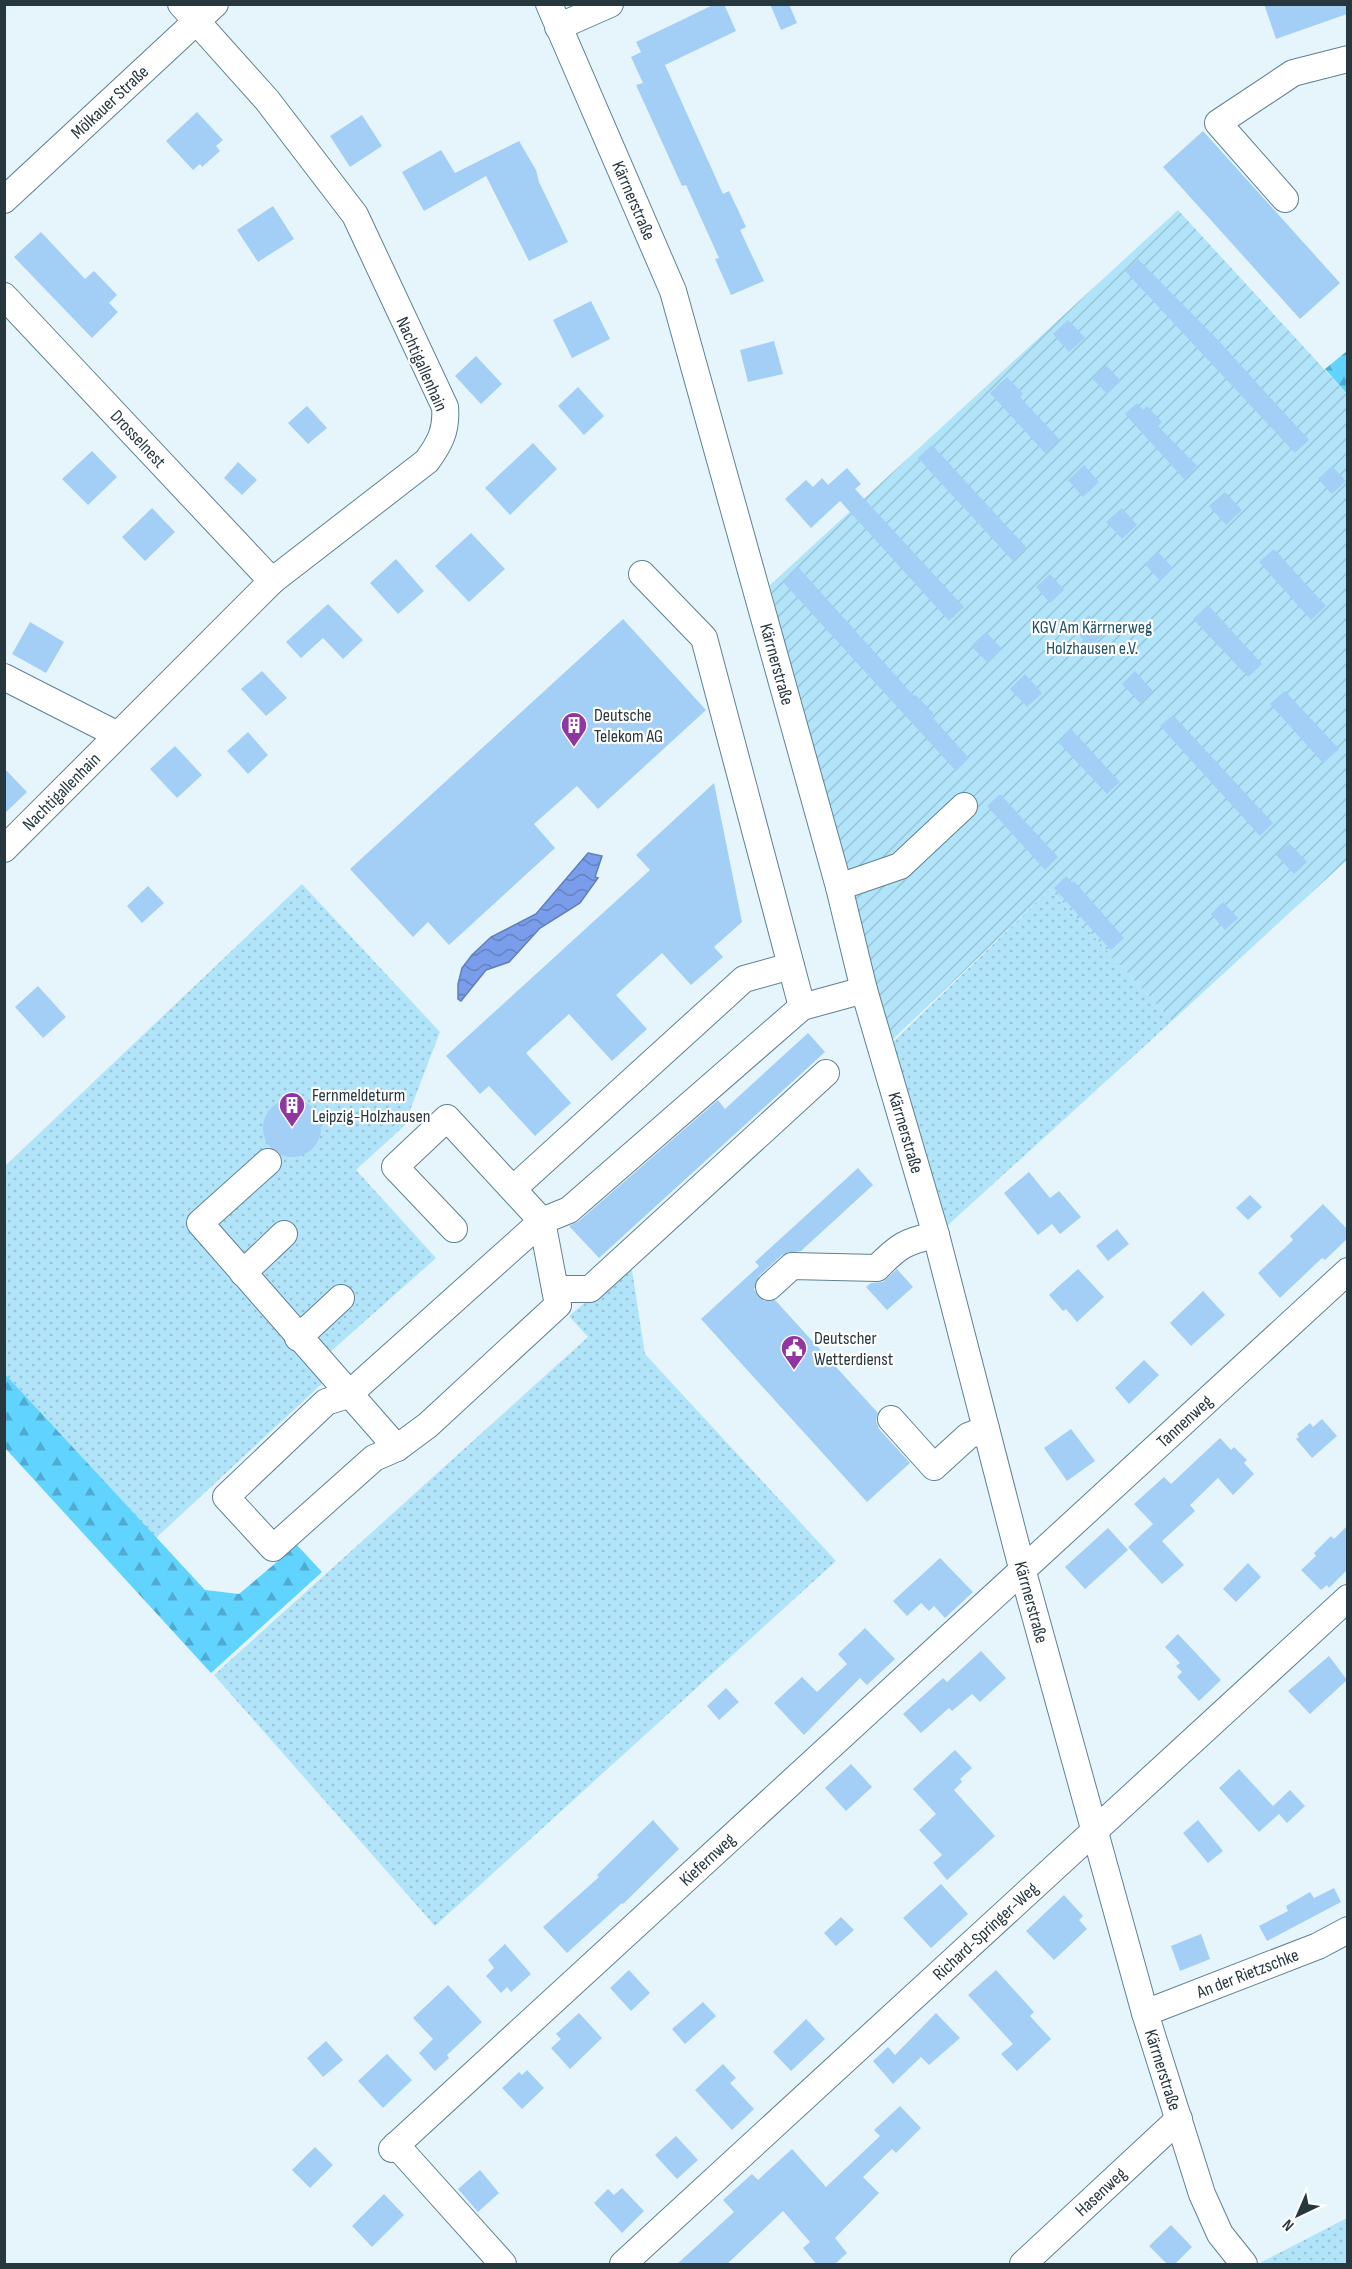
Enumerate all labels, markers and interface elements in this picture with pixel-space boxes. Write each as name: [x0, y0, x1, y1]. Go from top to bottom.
street label: Mölkauer Straße: [67, 61, 153, 143]
street label: Kärrnerstraße: [607, 158, 660, 243]
street label: Nachtigallenhain: [391, 314, 452, 415]
street label: Drosselnest: [106, 406, 170, 473]
park label: KGV Am Kärrnerweg Holzhausen e.V.: [1032, 617, 1152, 659]
street label: Kärrnerstraße: [755, 621, 798, 707]
place label: Deutsche Telekom AG: [594, 705, 663, 747]
building icon: Deutsche Telekom AG: [559, 710, 589, 748]
street label: Nachtigallenhain: [18, 749, 105, 835]
place label: Fernmeldeturm Leipzig-Holzhausen: [312, 1085, 430, 1127]
building icon: Fernmeldeturm Leipzig-Holzhausen: [277, 1090, 307, 1128]
street label: Kärrnerstraße: [884, 1090, 927, 1176]
place label: Deutscher Wetterdienst: [814, 1328, 894, 1370]
public building icon: Deutscher Wetterdienst: [779, 1333, 809, 1371]
street label: Tannenweg: [1153, 1391, 1217, 1452]
street label: Kärrnerstraße: [1010, 1559, 1052, 1645]
street label: Kiefernweg: [675, 1829, 740, 1891]
street label: Richard-Springer-Weg: [929, 1878, 1043, 1985]
street label: An der Rietzschke: [1193, 1945, 1302, 2003]
street label: Kärrnerstraße: [1140, 2027, 1185, 2113]
street label: Hasenweg: [1071, 2163, 1131, 2221]
north arrow: [1268, 2185, 1328, 2245]
text: N: [1279, 2215, 1298, 2235]

